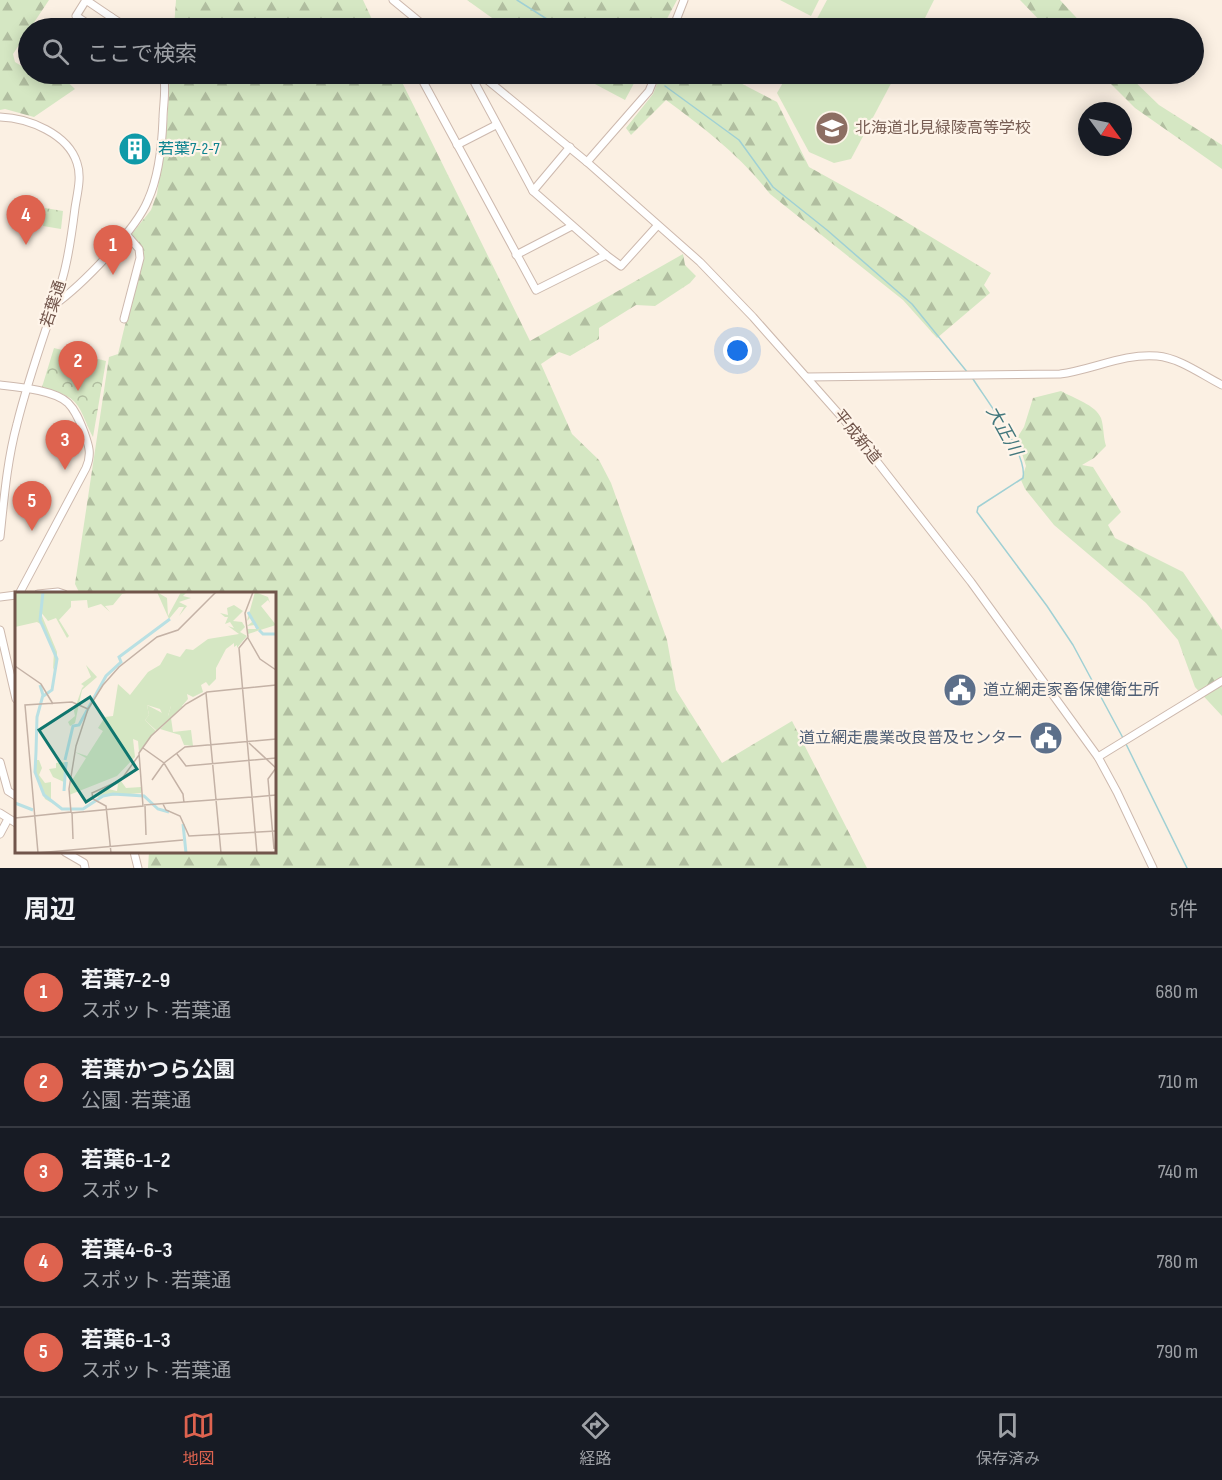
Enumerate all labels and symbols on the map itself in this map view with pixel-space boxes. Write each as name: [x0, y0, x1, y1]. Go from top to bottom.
north arrow: [1078, 102, 1132, 156]
school or university icon: 北海道北見緑陵高等学校: [814, 110, 850, 146]
place label: 北海道北見緑陵高等学校: [855, 119, 1031, 138]
building icon: 若葉7-2-7: [117, 131, 153, 167]
place label: 若葉7-2-7: [158, 140, 220, 159]
pin: 4: [6, 196, 46, 245]
pin: 1: [94, 226, 132, 275]
street label: 若葉通: [38, 278, 70, 330]
your location: [723, 336, 752, 365]
pin: 2: [58, 342, 98, 391]
water label: 大正川: [982, 402, 1027, 461]
street label: 平成新道: [829, 406, 885, 468]
pin: 3: [46, 420, 84, 470]
pin: 5: [12, 482, 51, 531]
inset map: [15, 592, 276, 853]
public building icon: 道立網走家畜保健衛生所: [942, 672, 978, 708]
place label: 道立網走家畜保健衛生所: [983, 681, 1159, 700]
public building icon: 道立網走農業改良普及センター: [1028, 720, 1064, 756]
place label: 道立網走農業改良普及センター: [799, 729, 1023, 748]

